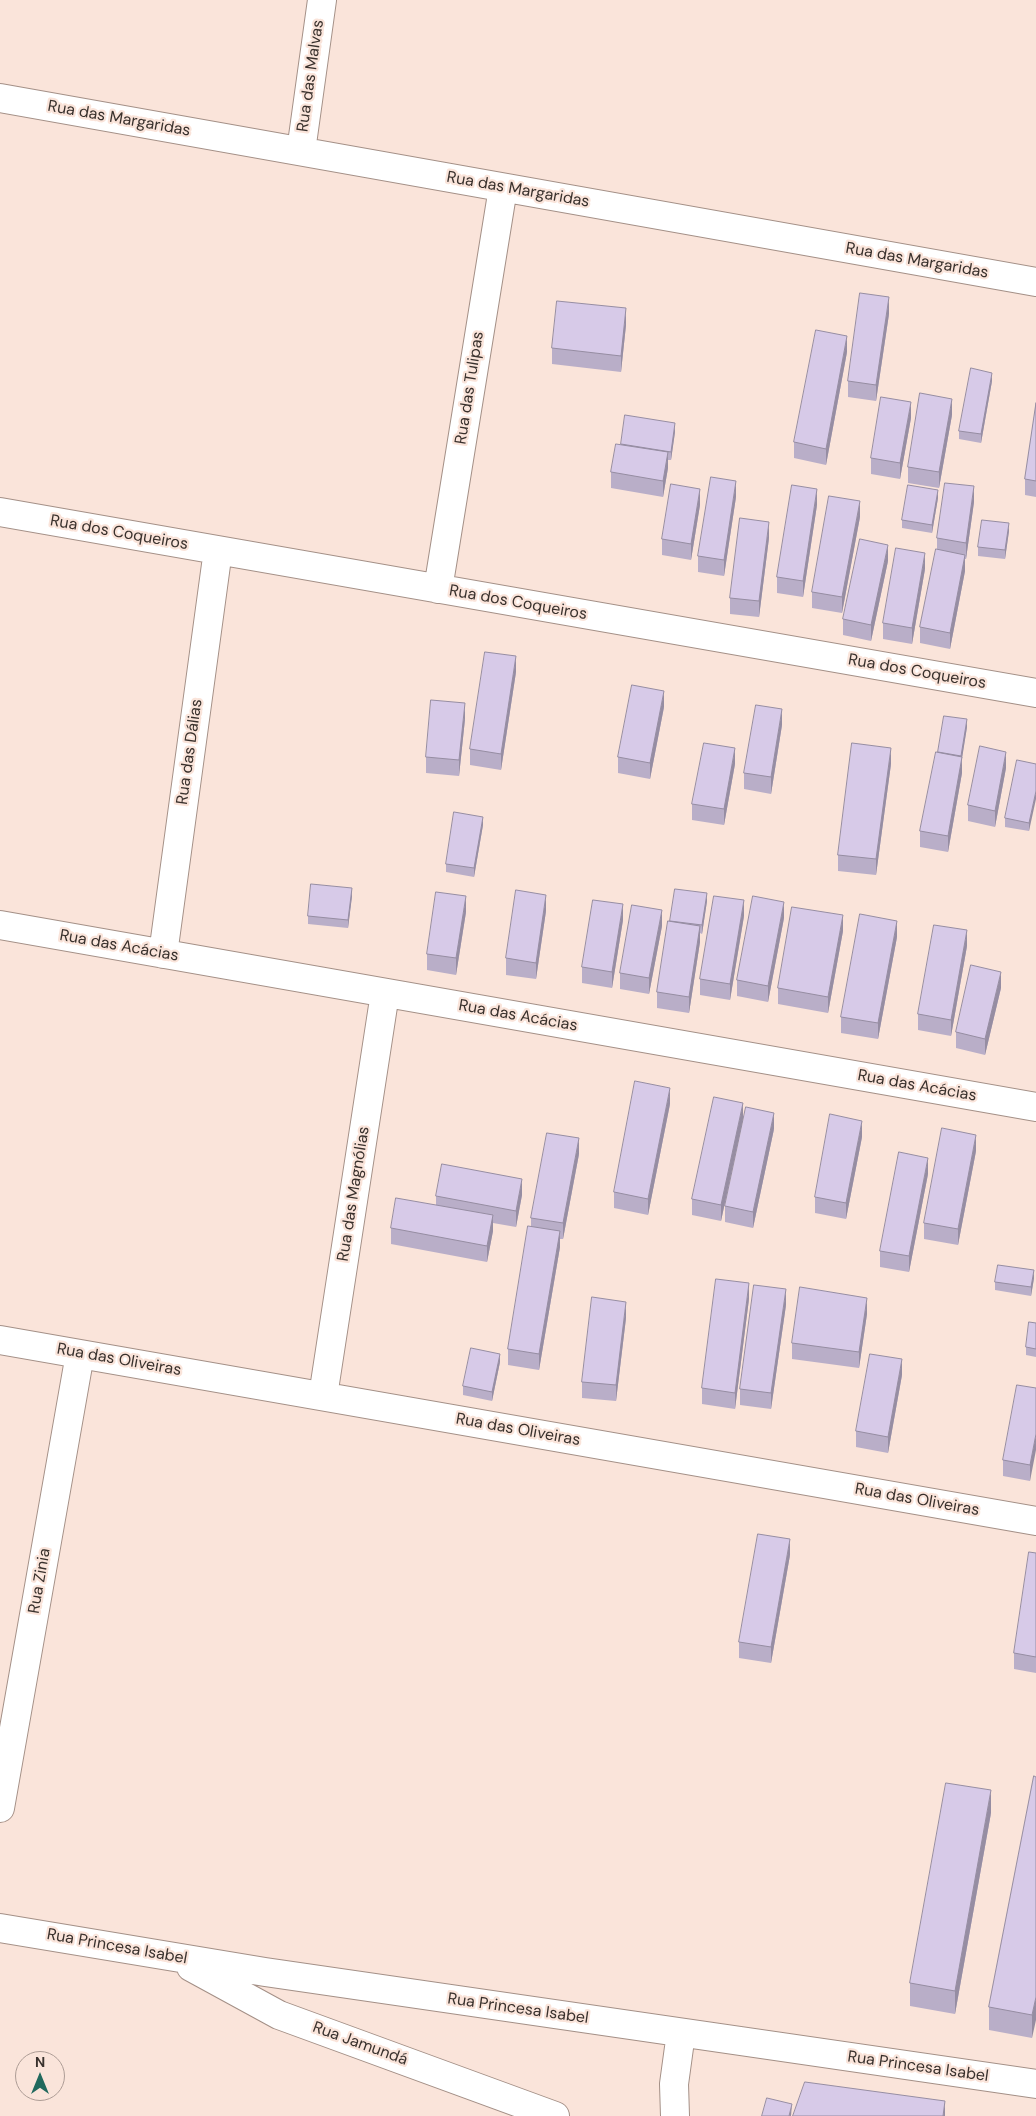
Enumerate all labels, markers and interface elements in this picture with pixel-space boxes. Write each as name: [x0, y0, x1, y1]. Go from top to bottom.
street label: Rua das Malvas: [294, 19, 328, 133]
street label: Rua das Margaridas: [46, 97, 192, 141]
street label: Rua das Margaridas: [445, 168, 591, 212]
street label: Rua das Margaridas: [844, 239, 990, 283]
street label: Rua das Tulipas: [452, 330, 488, 446]
street label: Rua dos Coqueiros: [49, 511, 189, 555]
street label: Rua dos Coqueiros: [448, 581, 588, 625]
street label: Rua dos Coqueiros: [847, 650, 987, 694]
street label: Rua das Dálias: [173, 698, 207, 806]
street label: Rua das Acácias: [58, 926, 180, 966]
street label: Rua das Acácias: [457, 996, 579, 1036]
street label: Rua das Acácias: [856, 1066, 978, 1106]
street label: Rua das Magnólias: [334, 1125, 374, 1263]
street label: Rua das Oliveiras: [55, 1340, 183, 1380]
street label: Rua das Oliveiras: [454, 1410, 582, 1450]
street label: Rua das Oliveiras: [853, 1480, 981, 1520]
street label: Rua Zinia: [25, 1547, 55, 1615]
street label: Rua Princesa Isabel: [45, 1925, 189, 1969]
street label: Rua Princesa Isabel: [446, 1990, 590, 2028]
street label: Rua Jamundá: [310, 2018, 410, 2070]
street label: Rua Princesa Isabel: [846, 2048, 990, 2086]
north arrow: [15, 2051, 65, 2101]
text: N: [35, 2053, 45, 2071]

